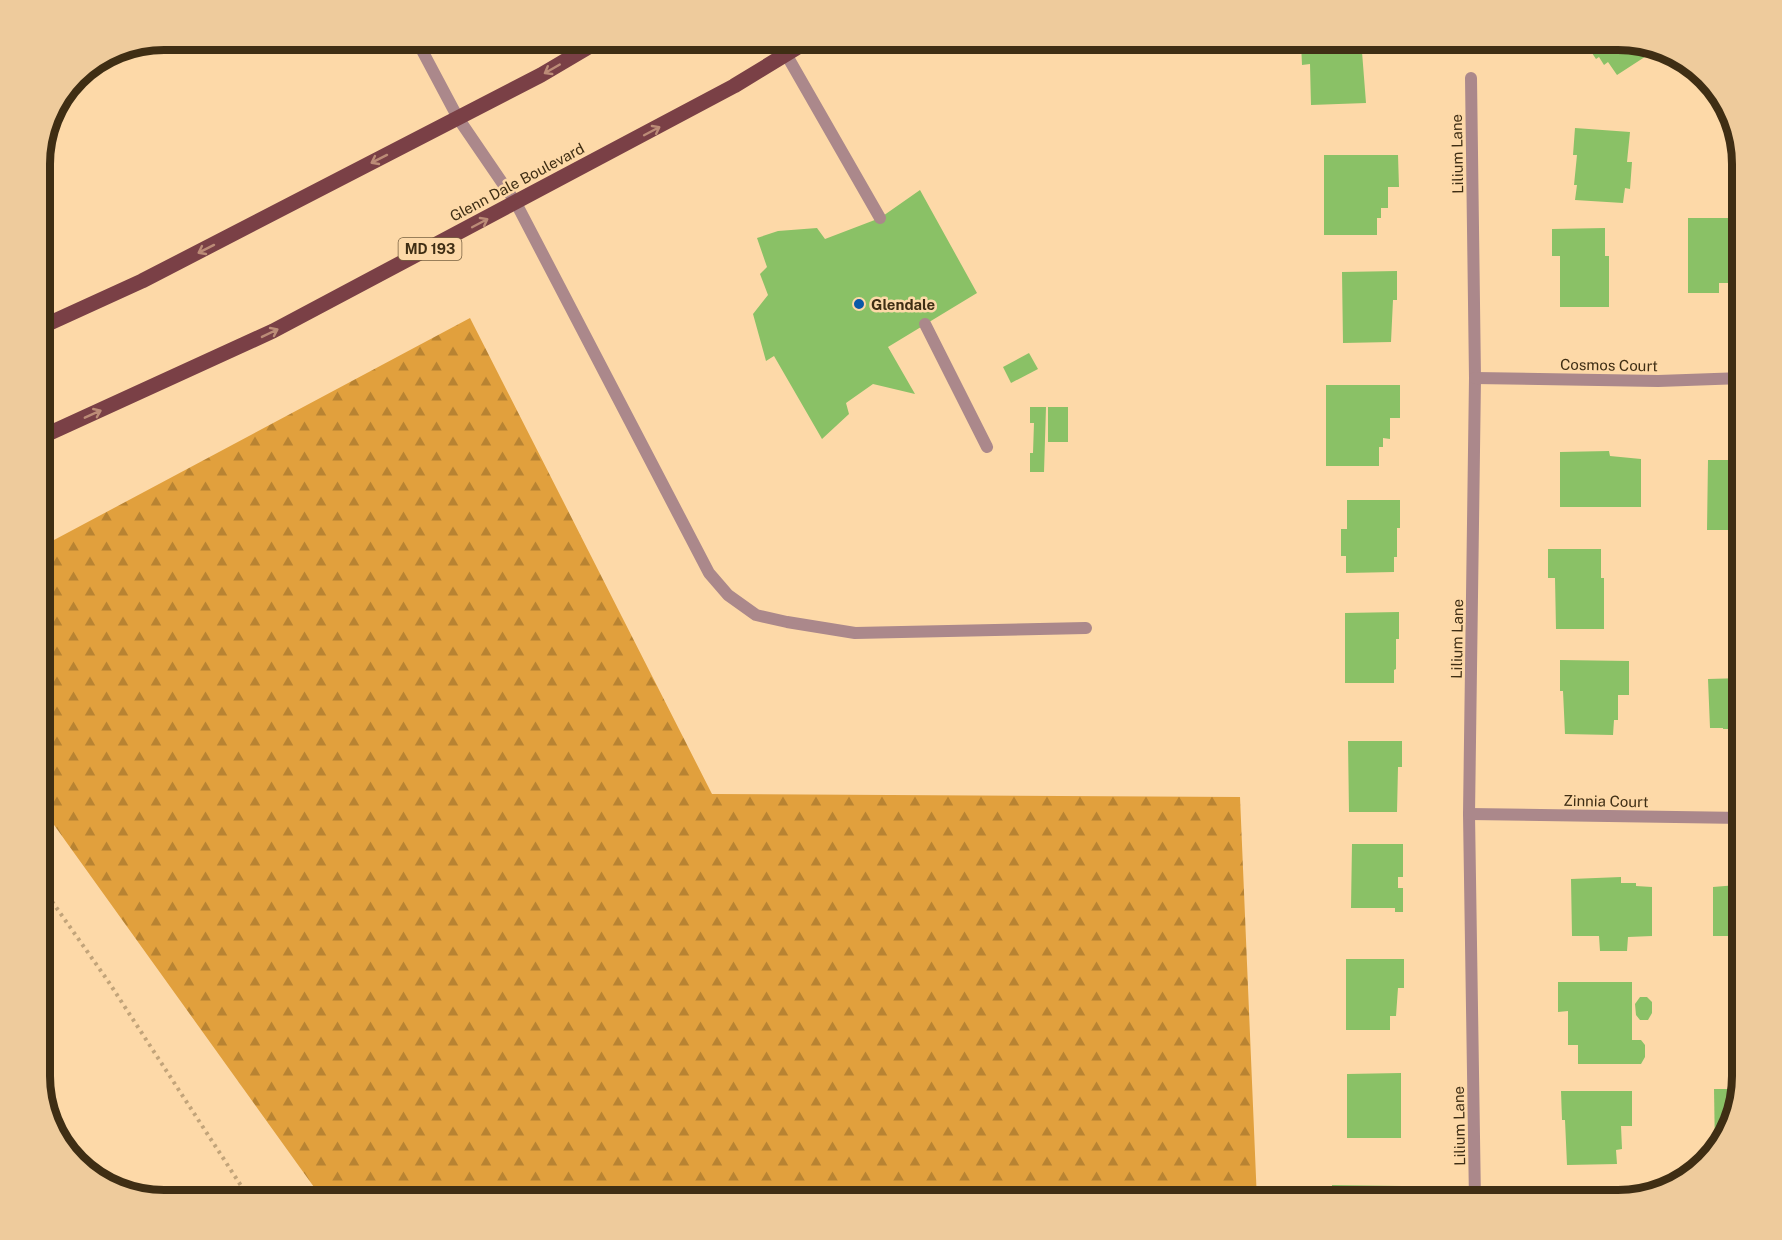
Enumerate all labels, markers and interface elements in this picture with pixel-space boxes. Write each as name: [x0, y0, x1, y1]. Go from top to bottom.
one-way arrow: [544, 63, 561, 75]
street label: Lilium Lane: [1448, 114, 1466, 194]
one-way arrow: [642, 125, 660, 136]
street label: Glenn Dale Boulevard: [447, 139, 587, 225]
one-way arrow: [370, 154, 388, 165]
one-way arrow: [470, 216, 488, 228]
road number: MD 193: [398, 238, 462, 260]
one-way arrow: [197, 243, 215, 255]
place label: Glendale: [871, 296, 935, 313]
marker: Glendale: [852, 297, 866, 311]
one-way arrow: [261, 326, 279, 338]
street label: Cosmos Court: [1560, 356, 1658, 374]
one-way arrow: [83, 407, 101, 419]
street label: Lilium Lane: [1448, 599, 1466, 679]
street label: Zinnia Court: [1563, 792, 1649, 810]
street label: Lilium Lane: [1450, 1086, 1468, 1166]

